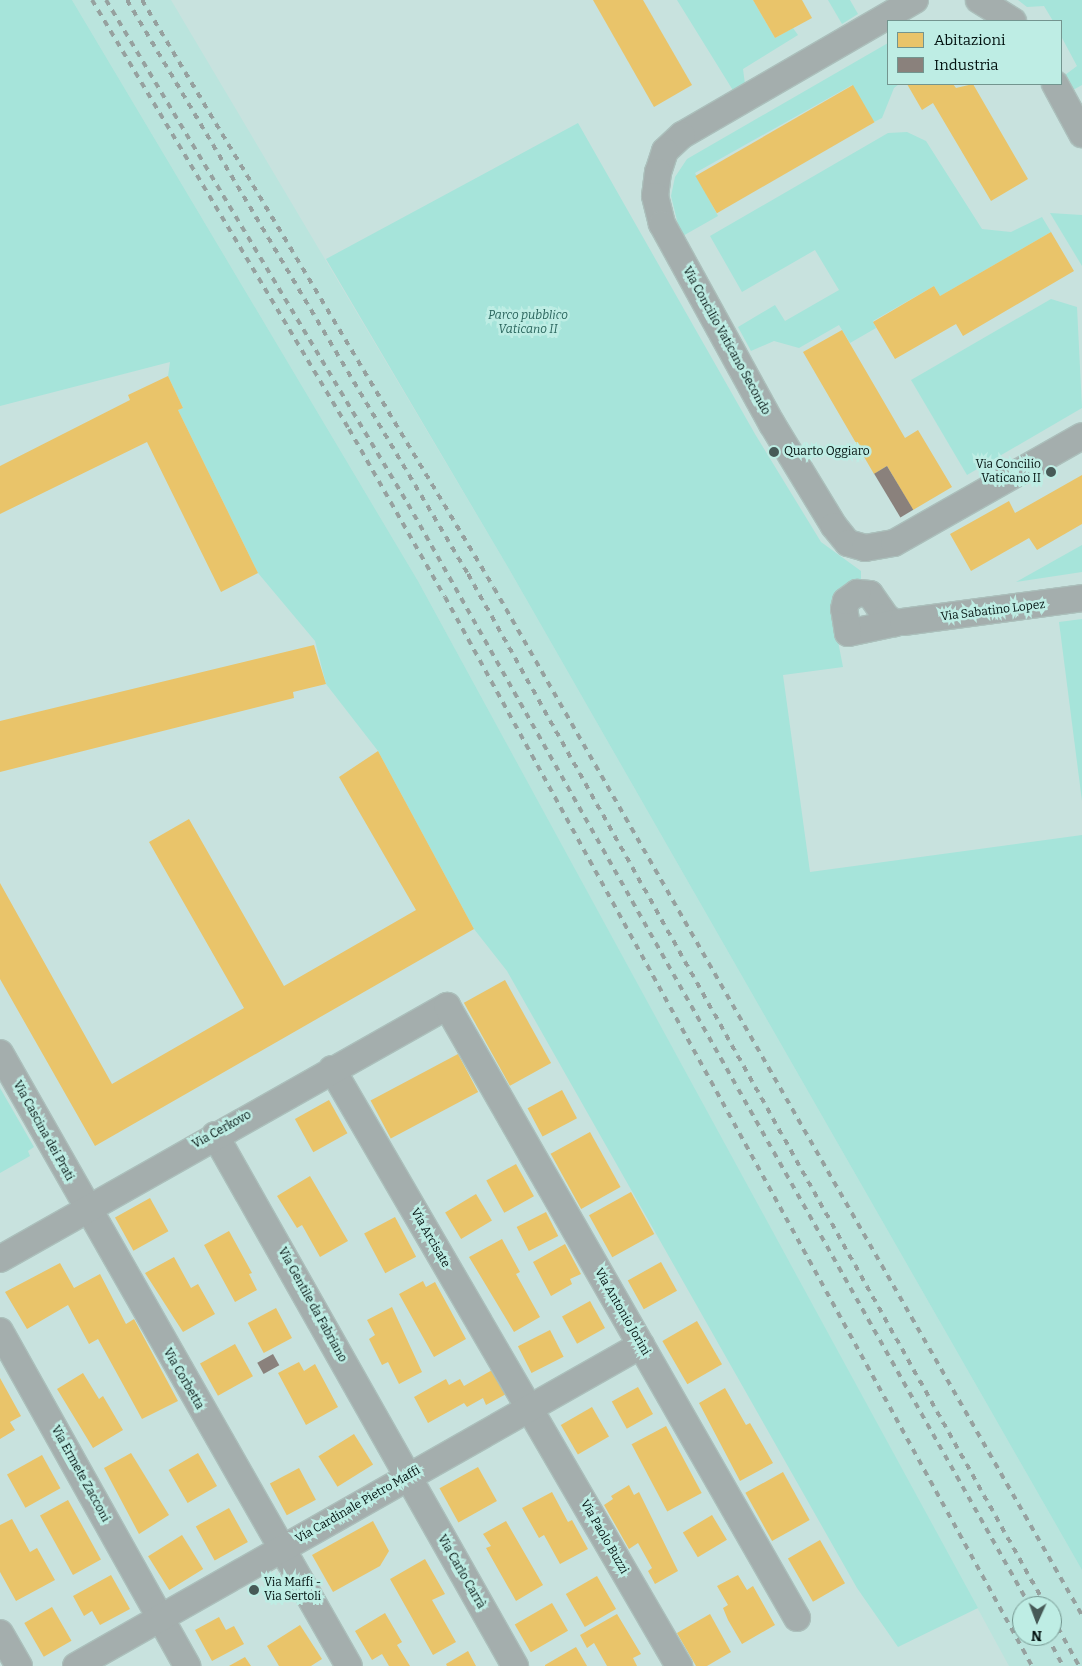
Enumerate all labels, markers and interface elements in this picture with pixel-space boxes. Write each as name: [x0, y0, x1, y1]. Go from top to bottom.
legend: [887, 20, 1062, 85]
text: Abitazioni: [934, 31, 1005, 49]
text: Industria: [934, 56, 998, 74]
street label: Via Concilio Vaticano Secondo: [679, 264, 773, 418]
park label: Parco pubblico Vaticano II: [488, 309, 568, 337]
place label: Quarto Oggiaro: [784, 445, 870, 459]
marker: Quarto Oggiaro: [768, 446, 780, 458]
place label: Via Concilio Vaticano II: [975, 458, 1041, 486]
marker: Via Concilio Vaticano II: [1045, 466, 1057, 478]
street label: Via Sabatino Lopez: [940, 597, 1046, 625]
street label: Via Cascina dei Prati: [10, 1078, 76, 1184]
street label: Via Cerkovo: [190, 1108, 254, 1152]
street label: Via Arcisate: [407, 1206, 453, 1270]
street label: Via Gentile da Fabriano: [274, 1245, 350, 1365]
street label: Via Antonio Jorini: [591, 1266, 653, 1358]
street label: Via Corbetta: [160, 1346, 206, 1412]
street label: Via Ermete Zacconi: [48, 1423, 112, 1525]
street label: Via Cardinale Pietro Maffi: [293, 1463, 423, 1547]
street label: Via Paolo Buzzi: [577, 1497, 631, 1577]
street label: Via Carlo Carrà: [434, 1533, 488, 1611]
place label: Via Maffi - Via Sertoli: [264, 1576, 321, 1604]
marker: Via Maffi - Via Sertoli: [248, 1584, 260, 1596]
north arrow: [1012, 1596, 1062, 1646]
text: N: [1031, 1627, 1042, 1644]

